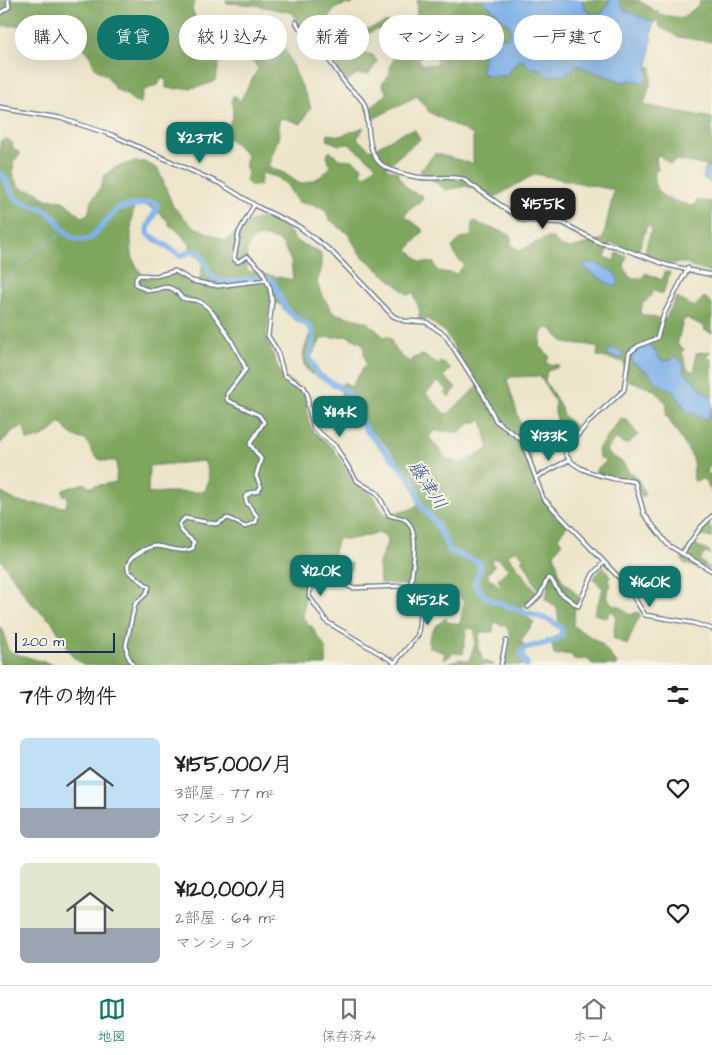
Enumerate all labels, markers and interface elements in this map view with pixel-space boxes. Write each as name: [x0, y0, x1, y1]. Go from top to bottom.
chip: 購入: [15, 15, 87, 60]
chip: 賃貸: [97, 15, 169, 60]
chip: 絞り込み: [179, 15, 287, 60]
chip: 新着: [297, 15, 369, 60]
chip: マンション: [379, 15, 504, 60]
chip: 一戸建て: [514, 15, 622, 60]
pin: ¥237K: [165, 121, 235, 164]
text: ¥237K: [177, 127, 223, 149]
pin: ¥155K: [508, 188, 578, 230]
text: ¥155K: [522, 193, 564, 215]
pin: ¥114K: [305, 396, 375, 438]
text: ¥114K: [323, 401, 357, 423]
pin: ¥133K: [514, 420, 584, 462]
text: ¥133K: [531, 425, 567, 447]
water label: 藤津川: [402, 456, 453, 515]
pin: ¥120K: [286, 554, 356, 597]
text: ¥120K: [301, 560, 341, 582]
pin: ¥160K: [615, 566, 685, 608]
text: ¥160K: [630, 571, 670, 593]
pin: ¥152K: [393, 584, 463, 626]
text: ¥152K: [408, 589, 448, 611]
scale bar: [15, 630, 115, 653]
text: 200 m: [22, 632, 64, 652]
icon: filters: [664, 681, 692, 709]
text: 7件の物件: [20, 682, 117, 711]
text: ¥155,000/月: [175, 750, 293, 779]
icon: home: [60, 758, 120, 818]
icon: heart: [664, 774, 692, 802]
text: 3部屋 · 77 m²: [175, 782, 275, 804]
text: マンション: [175, 807, 254, 829]
text: ¥120,000/月: [175, 875, 288, 904]
icon: home: [60, 883, 120, 943]
icon: heart: [664, 899, 692, 927]
text: 2部屋 · 64 m²: [175, 907, 277, 929]
text: マンション: [175, 932, 254, 954]
tab: 地図: [98, 995, 126, 1047]
tab: 保存済み: [321, 995, 377, 1047]
tab: ホーム: [573, 995, 614, 1047]

